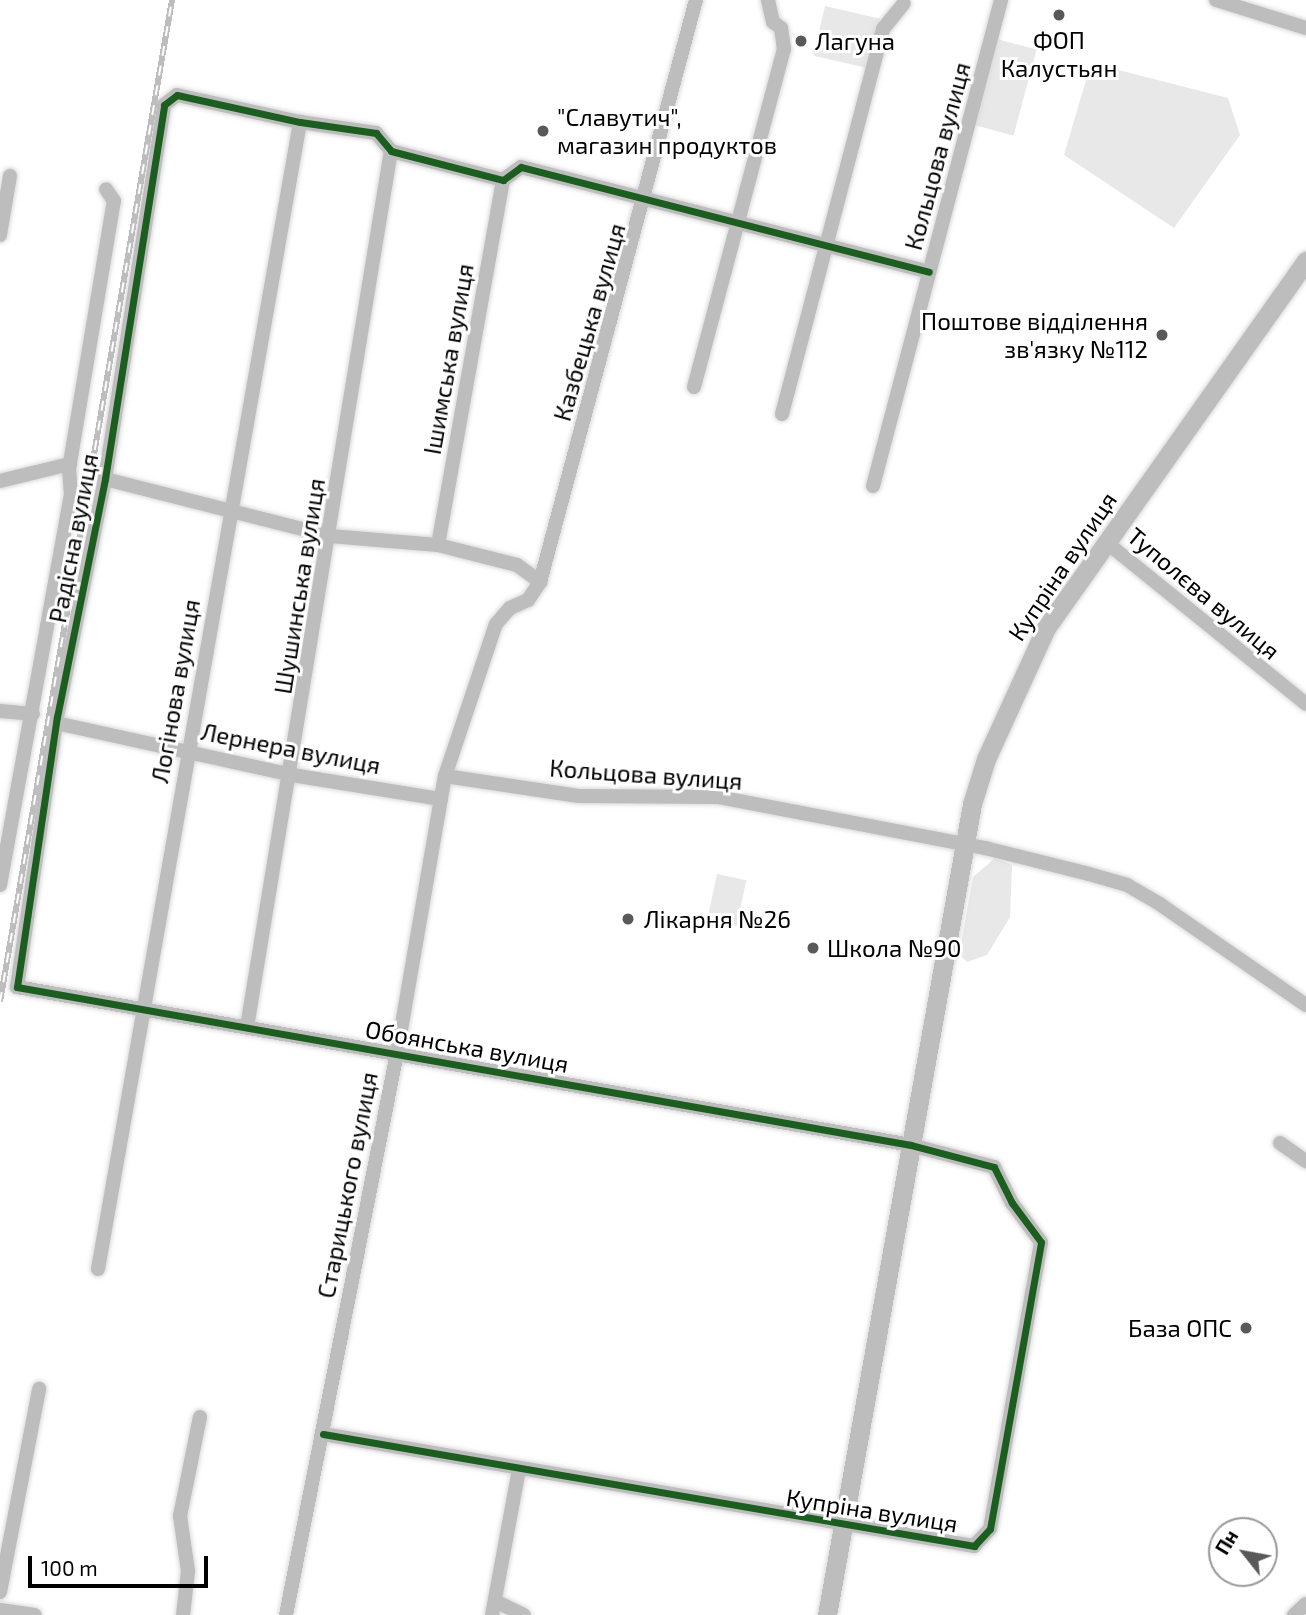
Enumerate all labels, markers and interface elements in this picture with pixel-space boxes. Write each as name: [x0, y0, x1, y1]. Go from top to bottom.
marker: ФОП Калустьян: [1051, 7, 1067, 23]
place label: ФОП Калустьян: [1001, 26, 1117, 82]
place label: Лагуна: [815, 27, 895, 55]
marker: Лагуна: [793, 33, 809, 49]
street label: Кольцова вулиця: [898, 59, 976, 253]
place label: "Славутич", магазин продуктов: [557, 103, 777, 159]
marker: "Славутич", магазин продуктов: [535, 123, 551, 139]
street label: Казбецька вулиця: [547, 220, 631, 424]
street label: Ішимська вулиця: [417, 261, 479, 457]
place label: Поштове відділення зв'язку №112: [921, 307, 1148, 363]
marker: Поштове відділення зв'язку №112: [1154, 327, 1170, 343]
street label: Радісна вулиця: [42, 451, 104, 625]
street label: Шушинська вулиця: [268, 476, 330, 696]
street label: Купріна вулиця: [1002, 486, 1122, 646]
street label: Туполєва вулиця: [1122, 521, 1286, 665]
street label: Логінова вулиця: [145, 597, 205, 785]
street label: Лернера вулиця: [199, 716, 383, 780]
street label: Кольцова вулиця: [549, 753, 743, 795]
place label: Лікарня №26: [644, 905, 791, 933]
marker: Лікарня №26: [618, 909, 638, 929]
place label: Школа №90: [827, 934, 961, 962]
marker: Школа №90: [805, 940, 821, 956]
street label: Обоянська вулиця: [363, 1014, 571, 1078]
street label: Старицького вулиця: [311, 1069, 383, 1301]
place label: База ОПС: [1128, 1314, 1232, 1342]
marker: База ОПС: [1238, 1320, 1254, 1336]
street label: Купріна вулиця: [784, 1482, 960, 1538]
north arrow: [1208, 1517, 1278, 1587]
text: Пн: [1210, 1525, 1243, 1558]
scale bar: [32, 1542, 212, 1586]
text: 100 m: [41, 1555, 98, 1580]

